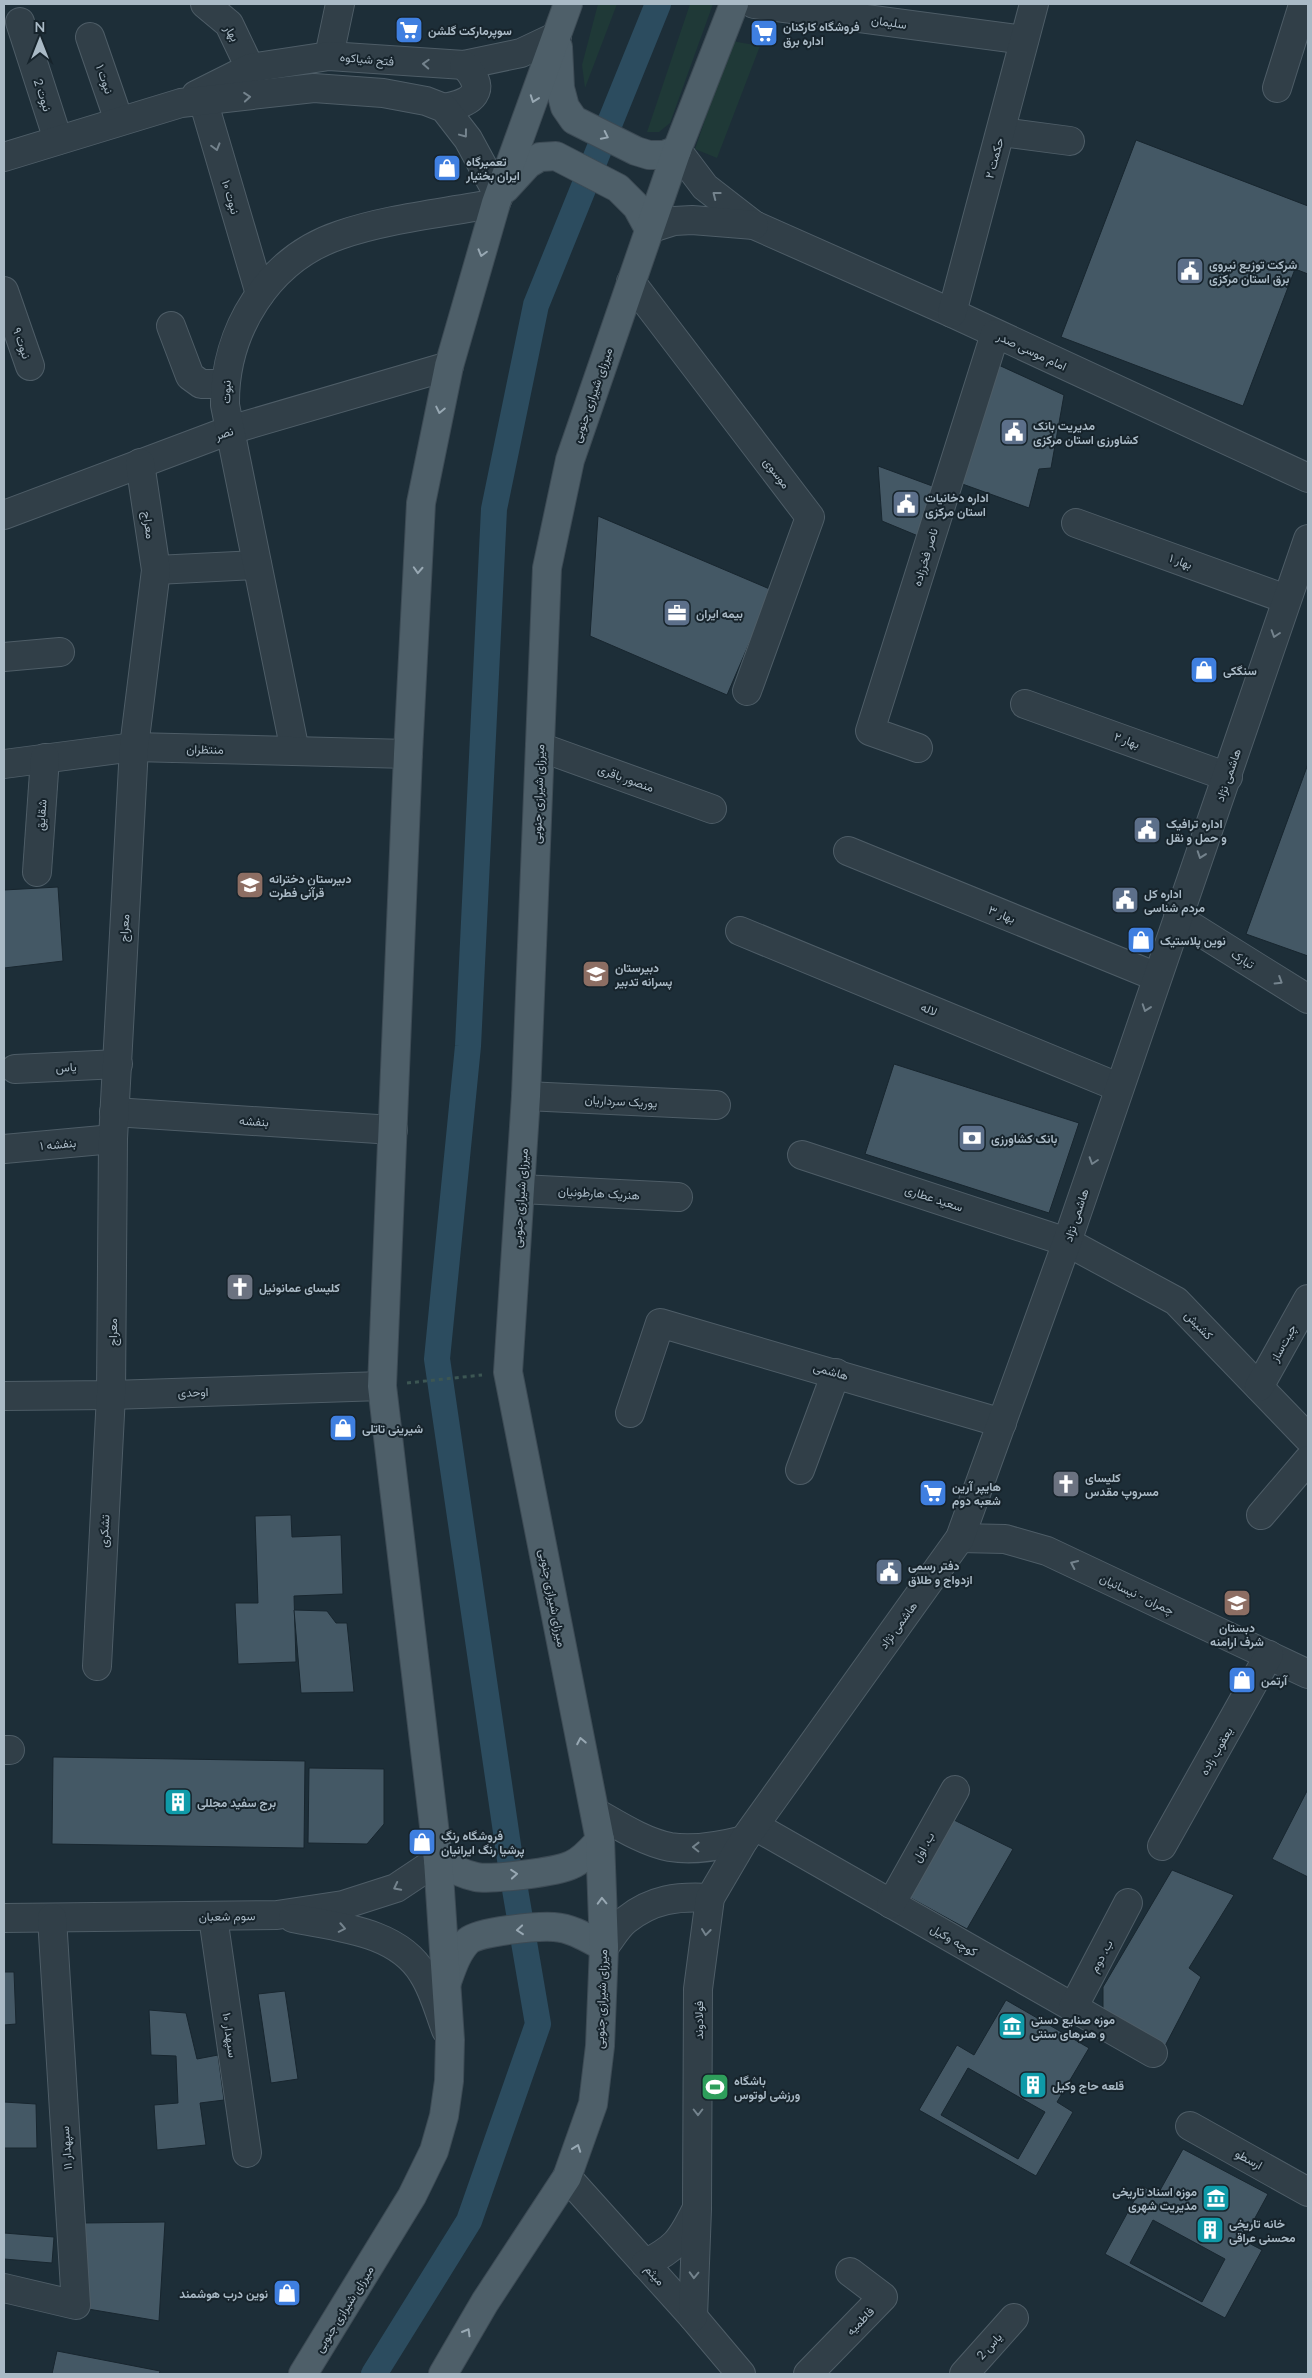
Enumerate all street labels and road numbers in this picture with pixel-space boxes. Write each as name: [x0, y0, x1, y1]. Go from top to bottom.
street label: سلیمان: [870, 12, 908, 32]
street label: بهار: [220, 21, 243, 45]
street label: فتح شیاکوه: [339, 49, 395, 71]
street label: نبوت ۱: [92, 62, 117, 96]
street label: نبوت 2: [30, 77, 55, 114]
street label: حکمت ۲: [981, 136, 1007, 180]
street label: نبوت ۱۰: [218, 178, 243, 216]
street label: نبوت ۹: [9, 325, 34, 361]
street label: امام موسی صدر: [993, 328, 1069, 375]
street label: میرزای شیرازی جنوبی: [569, 345, 616, 445]
street label: نبوت: [218, 380, 235, 404]
street label: نصر: [212, 423, 235, 444]
street label: موسوی: [760, 455, 794, 492]
street label: معراج: [138, 510, 158, 540]
street label: ناصر فخرزاده: [909, 526, 942, 588]
street label: بهار ۱: [1167, 550, 1195, 573]
street label: بهار ۲: [1112, 728, 1142, 752]
street label: منتظران: [186, 741, 224, 758]
street label: میرزای شیرازی جنوبی: [529, 744, 548, 844]
street label: هاشمی نژاد: [1212, 747, 1245, 804]
street label: منصور باقری: [596, 761, 656, 796]
street label: شقایق: [32, 799, 51, 831]
street label: بهار ۳: [986, 902, 1018, 927]
street label: معراج: [116, 914, 134, 942]
street label: تبارک: [1228, 946, 1258, 973]
street label: لاله: [919, 999, 939, 1019]
street label: یاس: [55, 1059, 77, 1076]
street label: یوریک سرداریان: [584, 1092, 658, 1111]
street label: بنفشه: [239, 1112, 269, 1130]
street label: بنفشه ۱: [39, 1135, 77, 1153]
street label: میرزای شیرازی جنوبی: [509, 1148, 532, 1248]
street label: سعید عطاری: [903, 1182, 965, 1215]
street label: هنریک هارطونیان: [558, 1183, 640, 1204]
street label: هاشمی نژاد: [1060, 1187, 1093, 1244]
street label: کشیش: [1181, 1307, 1216, 1343]
street label: معراج: [105, 1318, 122, 1346]
street label: چیت‌ساز: [1266, 1322, 1300, 1366]
street label: هاشمی: [811, 1359, 850, 1384]
street label: اوحدی: [177, 1384, 209, 1401]
street label: تشکری: [96, 1514, 113, 1548]
street label: میرزای شیرازی جنوبی: [535, 1548, 570, 1648]
street label: چمران - نیسانیان: [1097, 1570, 1177, 1619]
street label: هاشمی نژاد: [876, 1598, 921, 1652]
street label: یعقوب زاده: [1196, 1724, 1237, 1778]
street label: ب. اول: [909, 1829, 938, 1865]
street label: سوم شعبان: [198, 1908, 256, 1925]
street label: کوچه وکیل: [927, 1921, 980, 1960]
street label: ب. دوم: [1086, 1937, 1117, 1975]
street label: میرزای شیرازی جنوبی: [592, 1949, 611, 2049]
street label: فولادوند: [691, 2001, 707, 2039]
street label: سپهدار ۱۰: [218, 2012, 241, 2059]
street label: سپهدار ۱۱: [57, 2126, 76, 2170]
street label: ارسطو: [1232, 2145, 1265, 2173]
street label: میثم: [641, 2262, 668, 2289]
street label: میرزای شیرازی جنوبی: [311, 2263, 378, 2356]
street label: فاطمیه: [843, 2304, 877, 2338]
street label: یاس 2: [973, 2329, 1006, 2363]

